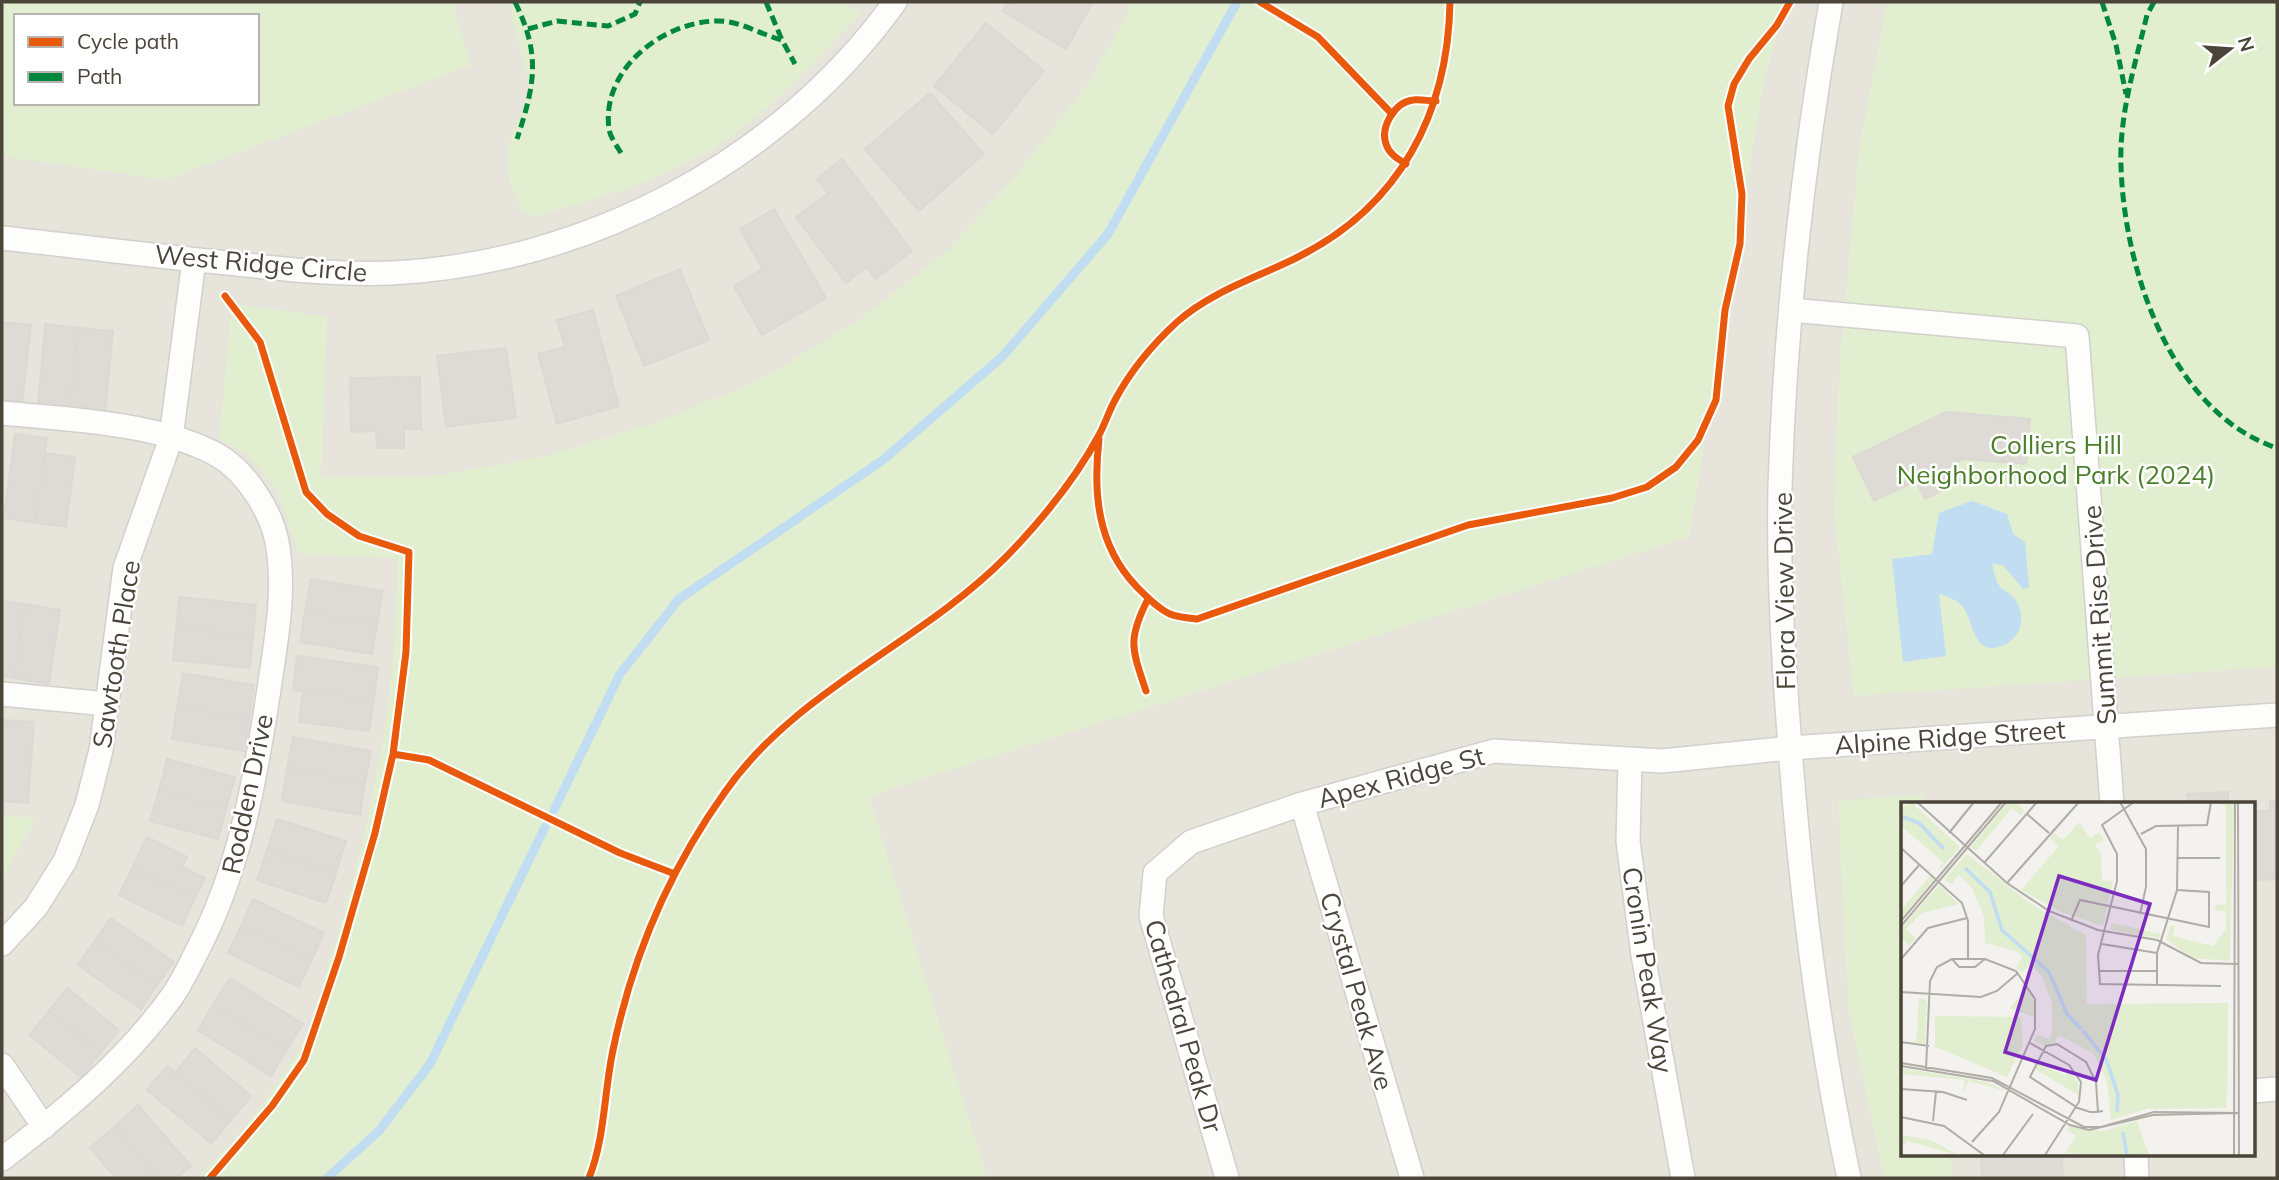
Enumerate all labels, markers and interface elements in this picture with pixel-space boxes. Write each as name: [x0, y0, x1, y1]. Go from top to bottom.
legend: [14, 14, 259, 105]
north arrow: [2195, 14, 2265, 84]
text: Cycle path: [77, 28, 179, 54]
text: N: [2233, 34, 2260, 54]
text: Path: [77, 63, 122, 89]
street label: West Ridge Circle: [153, 237, 369, 289]
park label: Colliers Hill Neighborhood Park (2024): [1897, 428, 2215, 491]
street label: Flora View Drive: [1766, 492, 1802, 690]
street label: Summit Rise Drive: [2075, 504, 2123, 726]
street label: Sawtooth Place: [85, 558, 147, 750]
street label: Rodden Drive: [214, 711, 280, 877]
street label: Alpine Ridge Street: [1833, 712, 2067, 762]
street label: Apex Ridge St: [1314, 739, 1488, 815]
inset map: [1901, 802, 2254, 1156]
street label: Cronin Peak Way: [1615, 865, 1681, 1076]
street label: Crystal Peak Ave: [1313, 888, 1401, 1094]
street label: Cathedral Peak Dr: [1138, 916, 1230, 1137]

